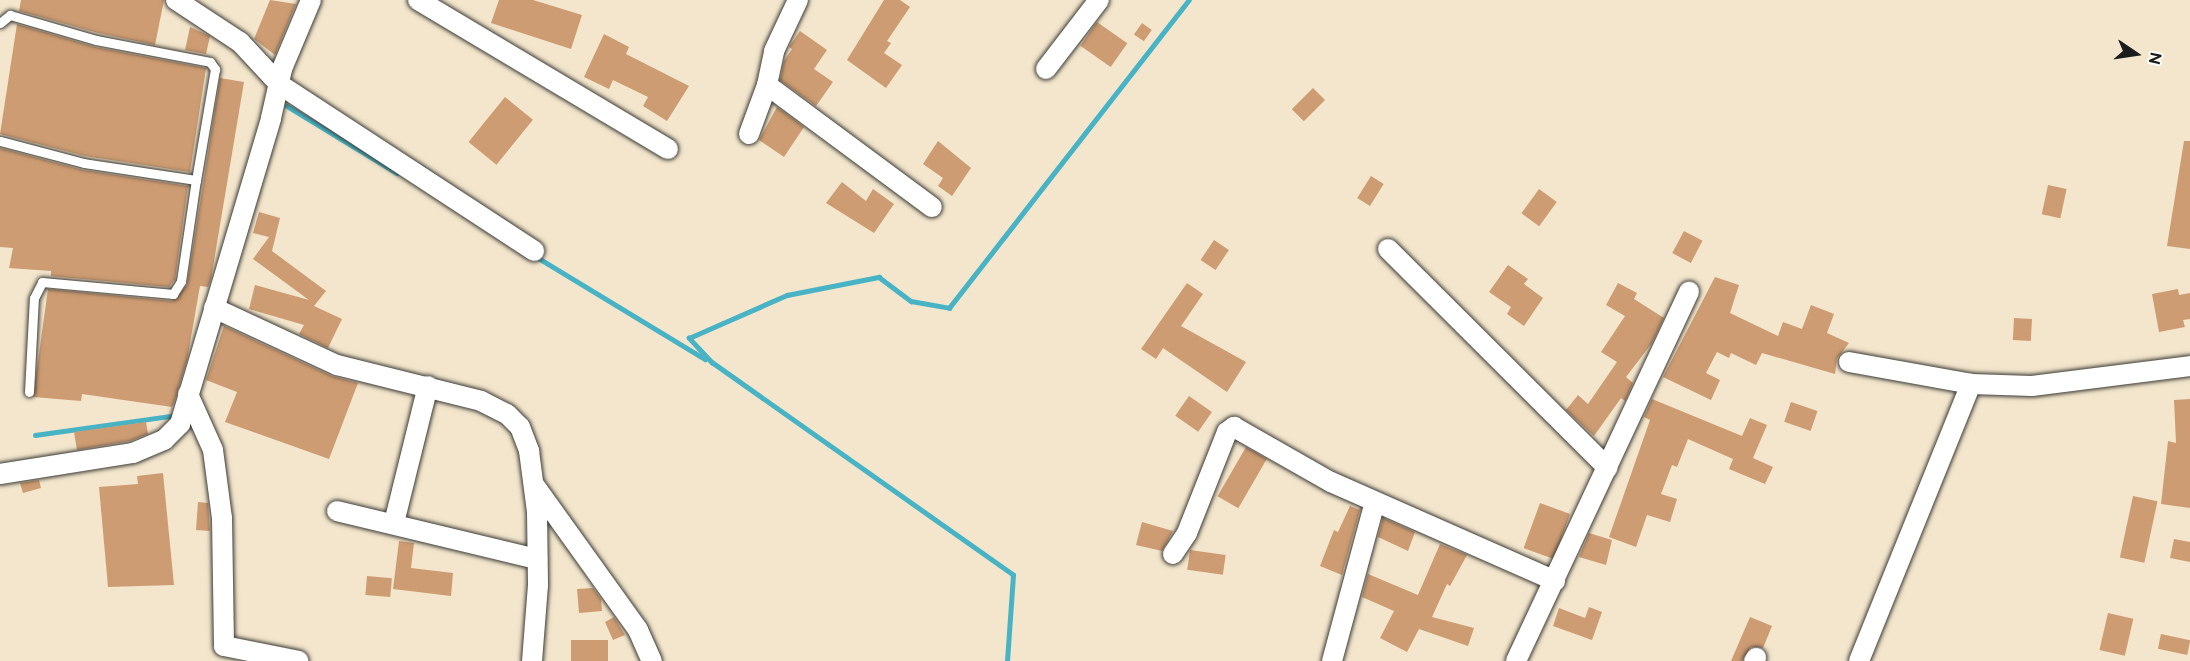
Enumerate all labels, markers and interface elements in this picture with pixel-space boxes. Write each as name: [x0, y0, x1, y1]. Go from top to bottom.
north arrow: [2106, 24, 2166, 84]
text: N: [2143, 50, 2165, 66]

